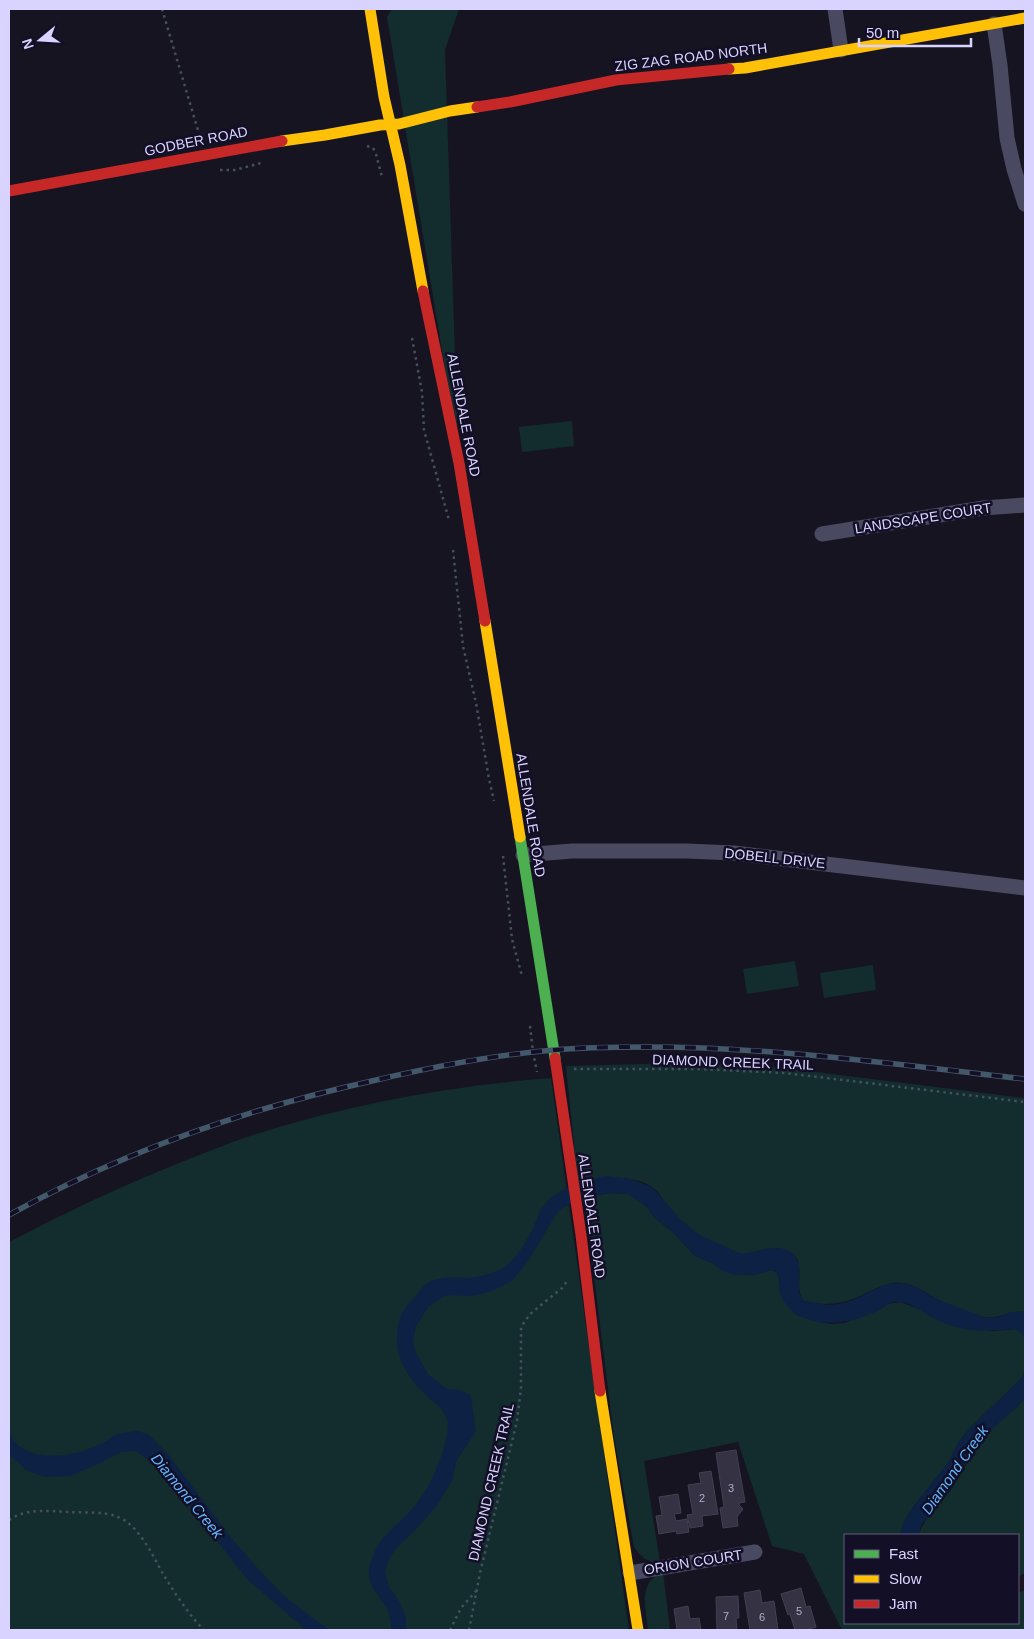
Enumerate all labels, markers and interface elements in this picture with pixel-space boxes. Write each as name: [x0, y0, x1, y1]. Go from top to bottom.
north arrow: [15, 15, 65, 65]
scale bar: [859, 15, 972, 47]
text: 50 m: [866, 24, 899, 41]
text: N: [18, 37, 37, 51]
street label: ZIG ZAG ROAD NORTH: [614, 40, 768, 74]
street label: GODBER ROAD: [143, 123, 249, 159]
street label: ALLENDALE ROAD: [444, 352, 484, 478]
street label: LANDSCAPE COURT: [853, 499, 993, 537]
street label: ALLENDALE ROAD: [513, 752, 549, 878]
street label: DOBELL DRIVE: [724, 845, 826, 871]
street label: DIAMOND CREEK TRAIL: [652, 1051, 814, 1073]
street label: ALLENDALE ROAD: [575, 1153, 609, 1279]
street label: DIAMOND CREEK TRAIL: [465, 1401, 517, 1563]
water label: Diamond Creek: [918, 1421, 992, 1517]
water label: Diamond Creek: [148, 1450, 228, 1543]
house number: 3: [728, 1482, 734, 1494]
house number: 2: [699, 1492, 705, 1504]
legend: [844, 1534, 1019, 1624]
text: Fast: [889, 1545, 919, 1562]
street label: ORION COURT: [643, 1546, 744, 1578]
text: Slow: [889, 1570, 922, 1587]
text: Jam: [889, 1595, 917, 1612]
house number: 5: [796, 1605, 802, 1617]
house number: 7: [723, 1610, 729, 1622]
house number: 6: [759, 1611, 765, 1623]

